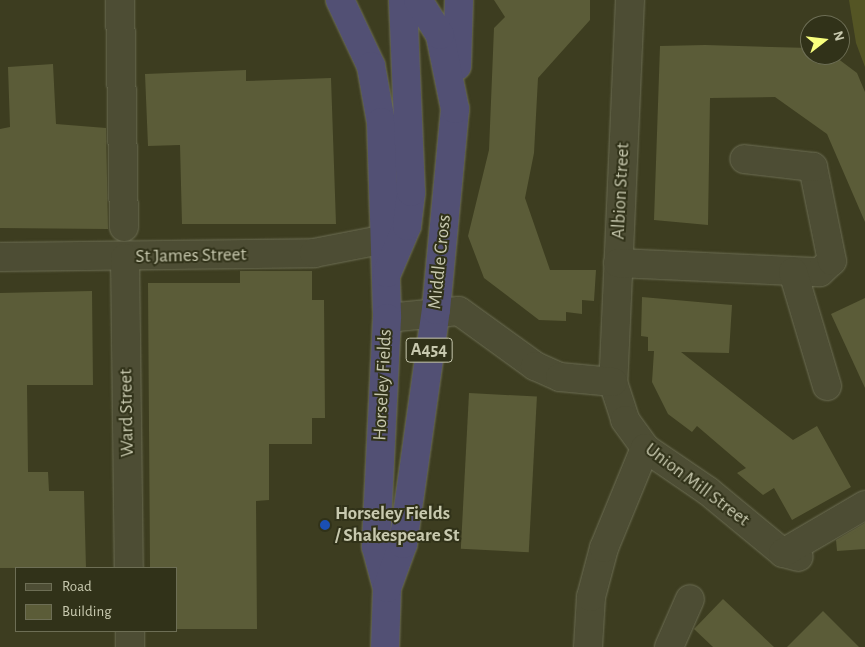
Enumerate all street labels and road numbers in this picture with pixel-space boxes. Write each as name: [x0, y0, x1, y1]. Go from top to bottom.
street label: Albion Street: [607, 142, 635, 240]
street label: Middle Cross: [424, 214, 456, 310]
street label: St James Street: [135, 244, 247, 268]
street label: Horseley Fields: [369, 329, 397, 441]
road number: A454: [405, 334, 453, 366]
street label: Ward Street: [115, 369, 139, 457]
street label: Union Mill Street: [640, 438, 754, 532]

